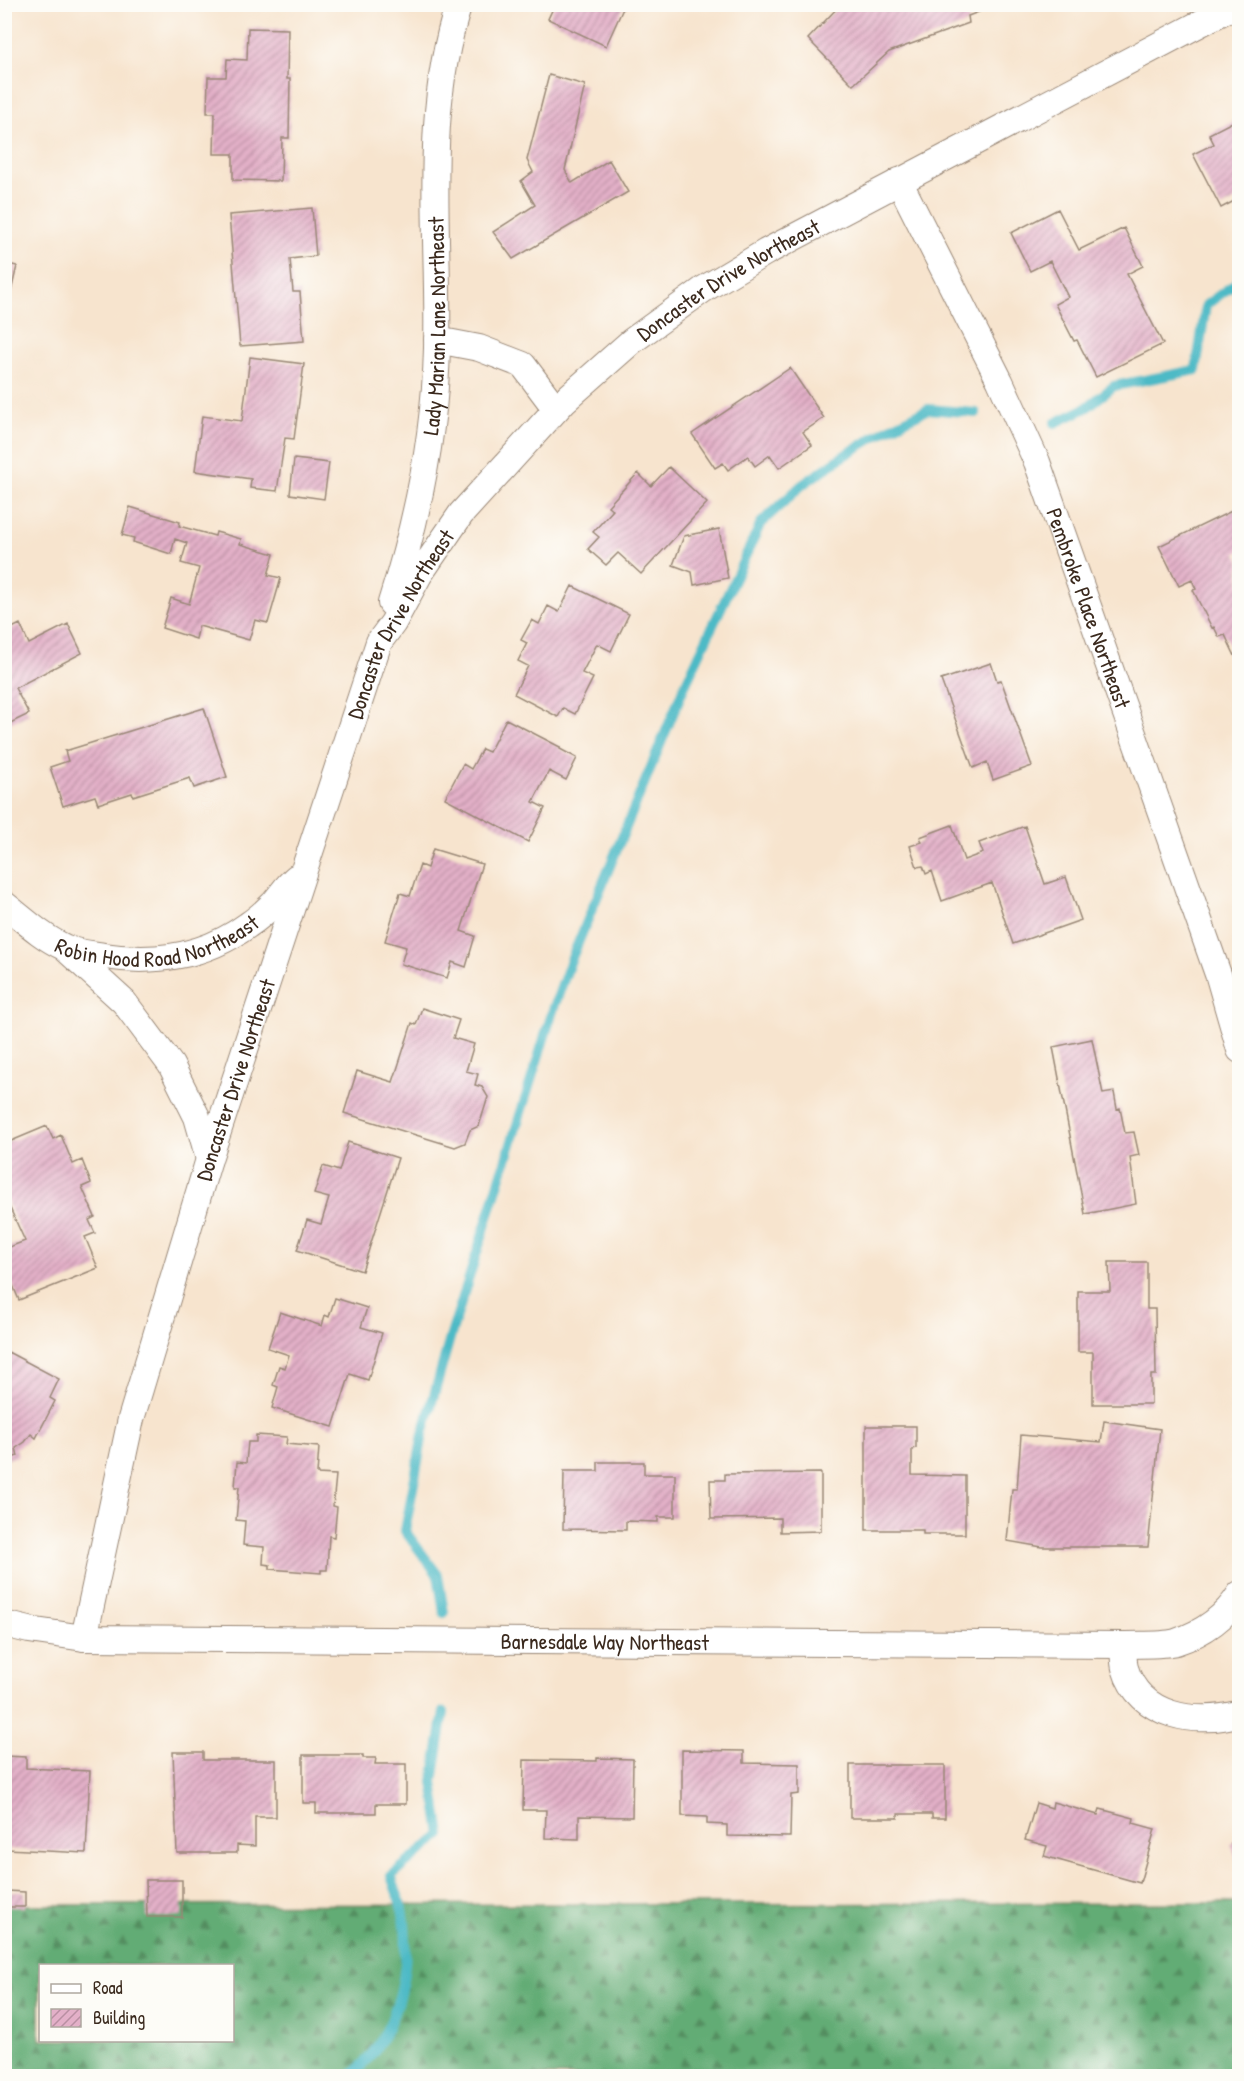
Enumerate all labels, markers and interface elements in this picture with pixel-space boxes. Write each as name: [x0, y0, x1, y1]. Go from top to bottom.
street label: Doncaster Drive Northeast: [631, 211, 825, 348]
street label: Lady Marian Lane Northeast: [415, 216, 452, 437]
street label: Pembroke Place Northeast: [1039, 504, 1138, 713]
street label: Doncaster Drive Northeast: [340, 523, 461, 723]
street label: Robin Hood Road Northeast: [50, 907, 265, 974]
street label: Doncaster Drive Northeast: [188, 974, 282, 1184]
street label: Barnesdale Way Northeast: [500, 1626, 709, 1657]
legend: [39, 1964, 234, 2042]
text: Road: [93, 1975, 123, 2000]
text: Building: [93, 2005, 145, 2030]

